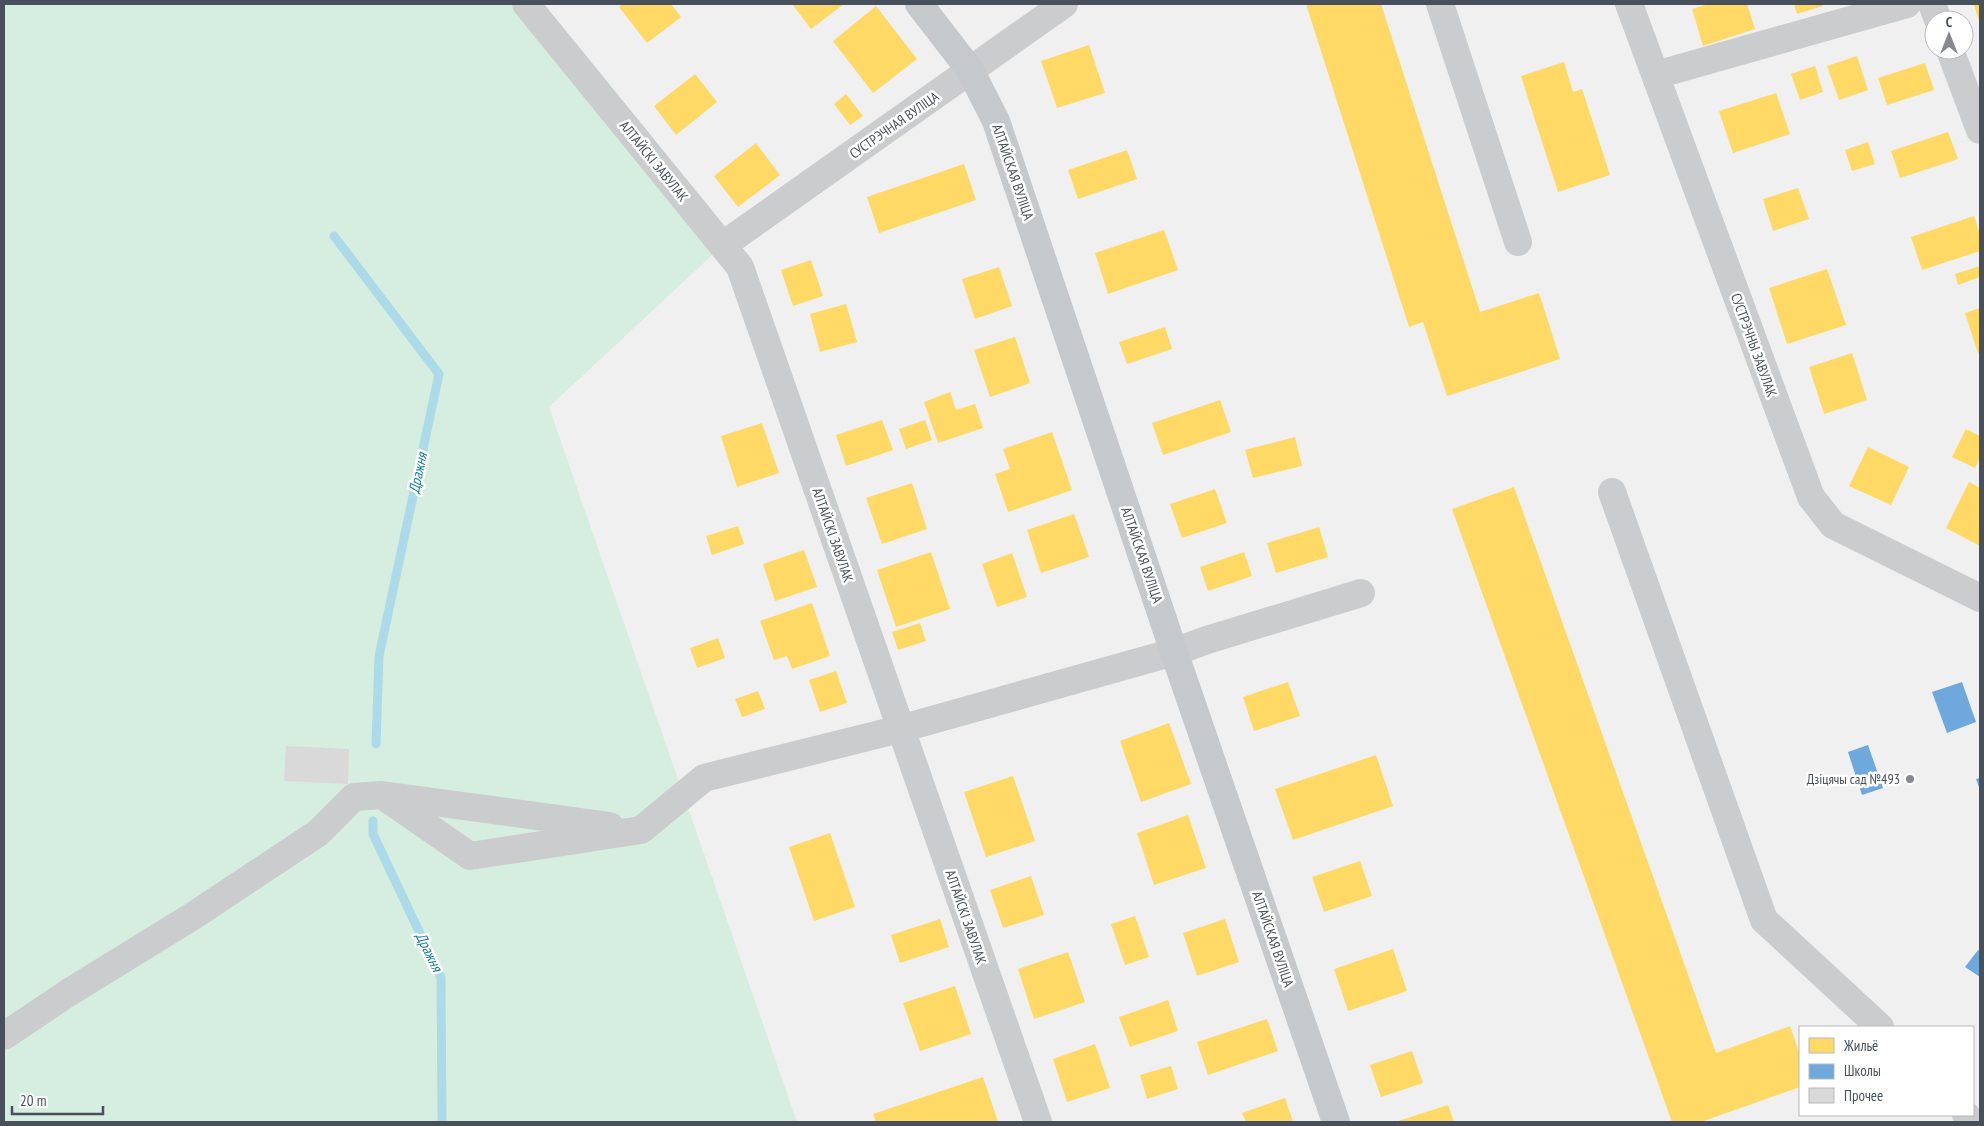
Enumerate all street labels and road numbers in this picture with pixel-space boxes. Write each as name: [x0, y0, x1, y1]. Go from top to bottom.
street label: СУСТРЭЧНАЯ ВУЛІЦА: [846, 87, 942, 162]
street label: АЛТАЙСКІ ЗАВУЛАК: [616, 117, 692, 205]
street label: АЛТАЙСКАЯ ВУЛІЦА: [988, 122, 1038, 223]
street label: СУСТРЭЧНЫ ЗАВУЛАК: [1727, 291, 1781, 399]
street label: АЛТАЙСКІ ЗАВУЛАК: [808, 485, 858, 585]
street label: АЛТАЙСКАЯ ВУЛІЦА: [1117, 505, 1167, 606]
street label: АЛТАЙСКІ ЗАВУЛАК: [941, 867, 991, 967]
street label: АЛТАЙСКАЯ ВУЛІЦА: [1248, 889, 1298, 990]

